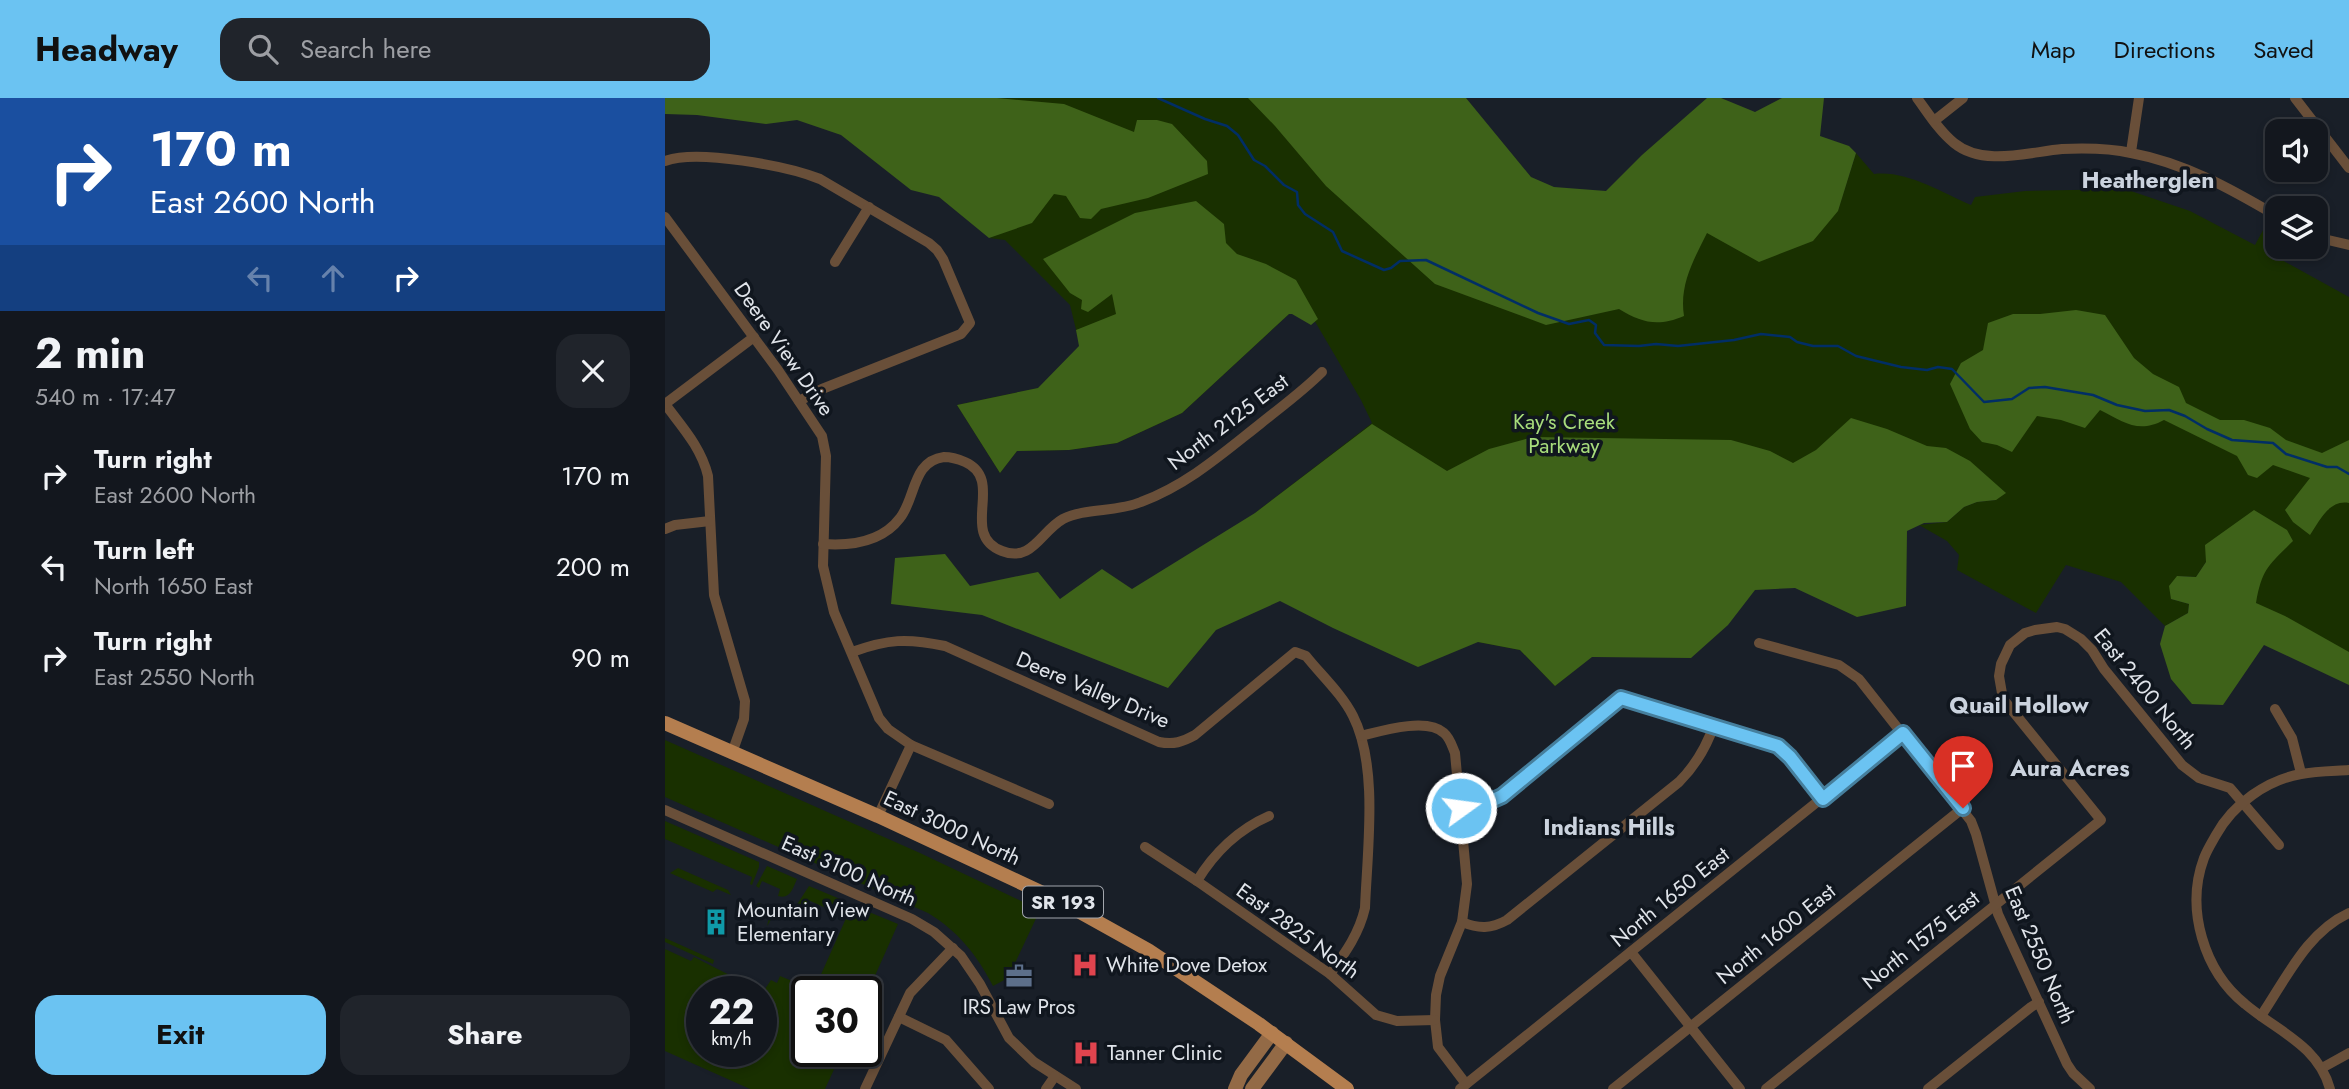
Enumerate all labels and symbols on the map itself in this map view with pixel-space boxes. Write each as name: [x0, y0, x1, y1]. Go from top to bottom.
district label: Heatherglen: [2082, 163, 2215, 197]
street label: Deere View Drive: [727, 276, 841, 422]
street label: North 2125 East: [1161, 367, 1295, 477]
park label: Kay's Creek Parkway: [1513, 407, 1616, 461]
street label: East 2400 North: [2087, 622, 2203, 756]
street label: Deere Valley Drive: [1012, 644, 1175, 736]
district label: Quail Hollow: [1949, 688, 2089, 722]
pin: [1933, 736, 1993, 808]
district label: Aura Acres: [2009, 751, 2130, 785]
position arrow: [1424, 771, 1498, 845]
street label: East 3000 North: [879, 783, 1025, 873]
district label: Indians Hills: [1543, 810, 1675, 844]
street label: East 3100 North: [777, 828, 921, 914]
street label: North 1650 East: [1604, 840, 1736, 954]
street label: East 2825 North: [1230, 876, 1366, 986]
street label: North 1600 East: [1710, 877, 1842, 991]
street label: East 2550 North: [1997, 881, 2083, 1029]
street label: North 1575 East: [1856, 883, 1986, 997]
road number: SR 193: [1023, 887, 1103, 918]
place label: Mountain View Elementary: [737, 895, 870, 949]
building icon: Mountain View Elementary: [701, 907, 731, 937]
hospital icon: White Dove Detox: [1070, 950, 1100, 980]
place label: White Dove Detox: [1106, 950, 1267, 980]
office icon: IRS Law Pros: [1004, 961, 1034, 991]
speed limit sign: 30: [791, 976, 882, 1067]
place label: IRS Law Pros: [963, 992, 1075, 1022]
hospital icon: Tanner Clinic: [1071, 1038, 1101, 1068]
place label: Tanner Clinic: [1107, 1038, 1222, 1068]

